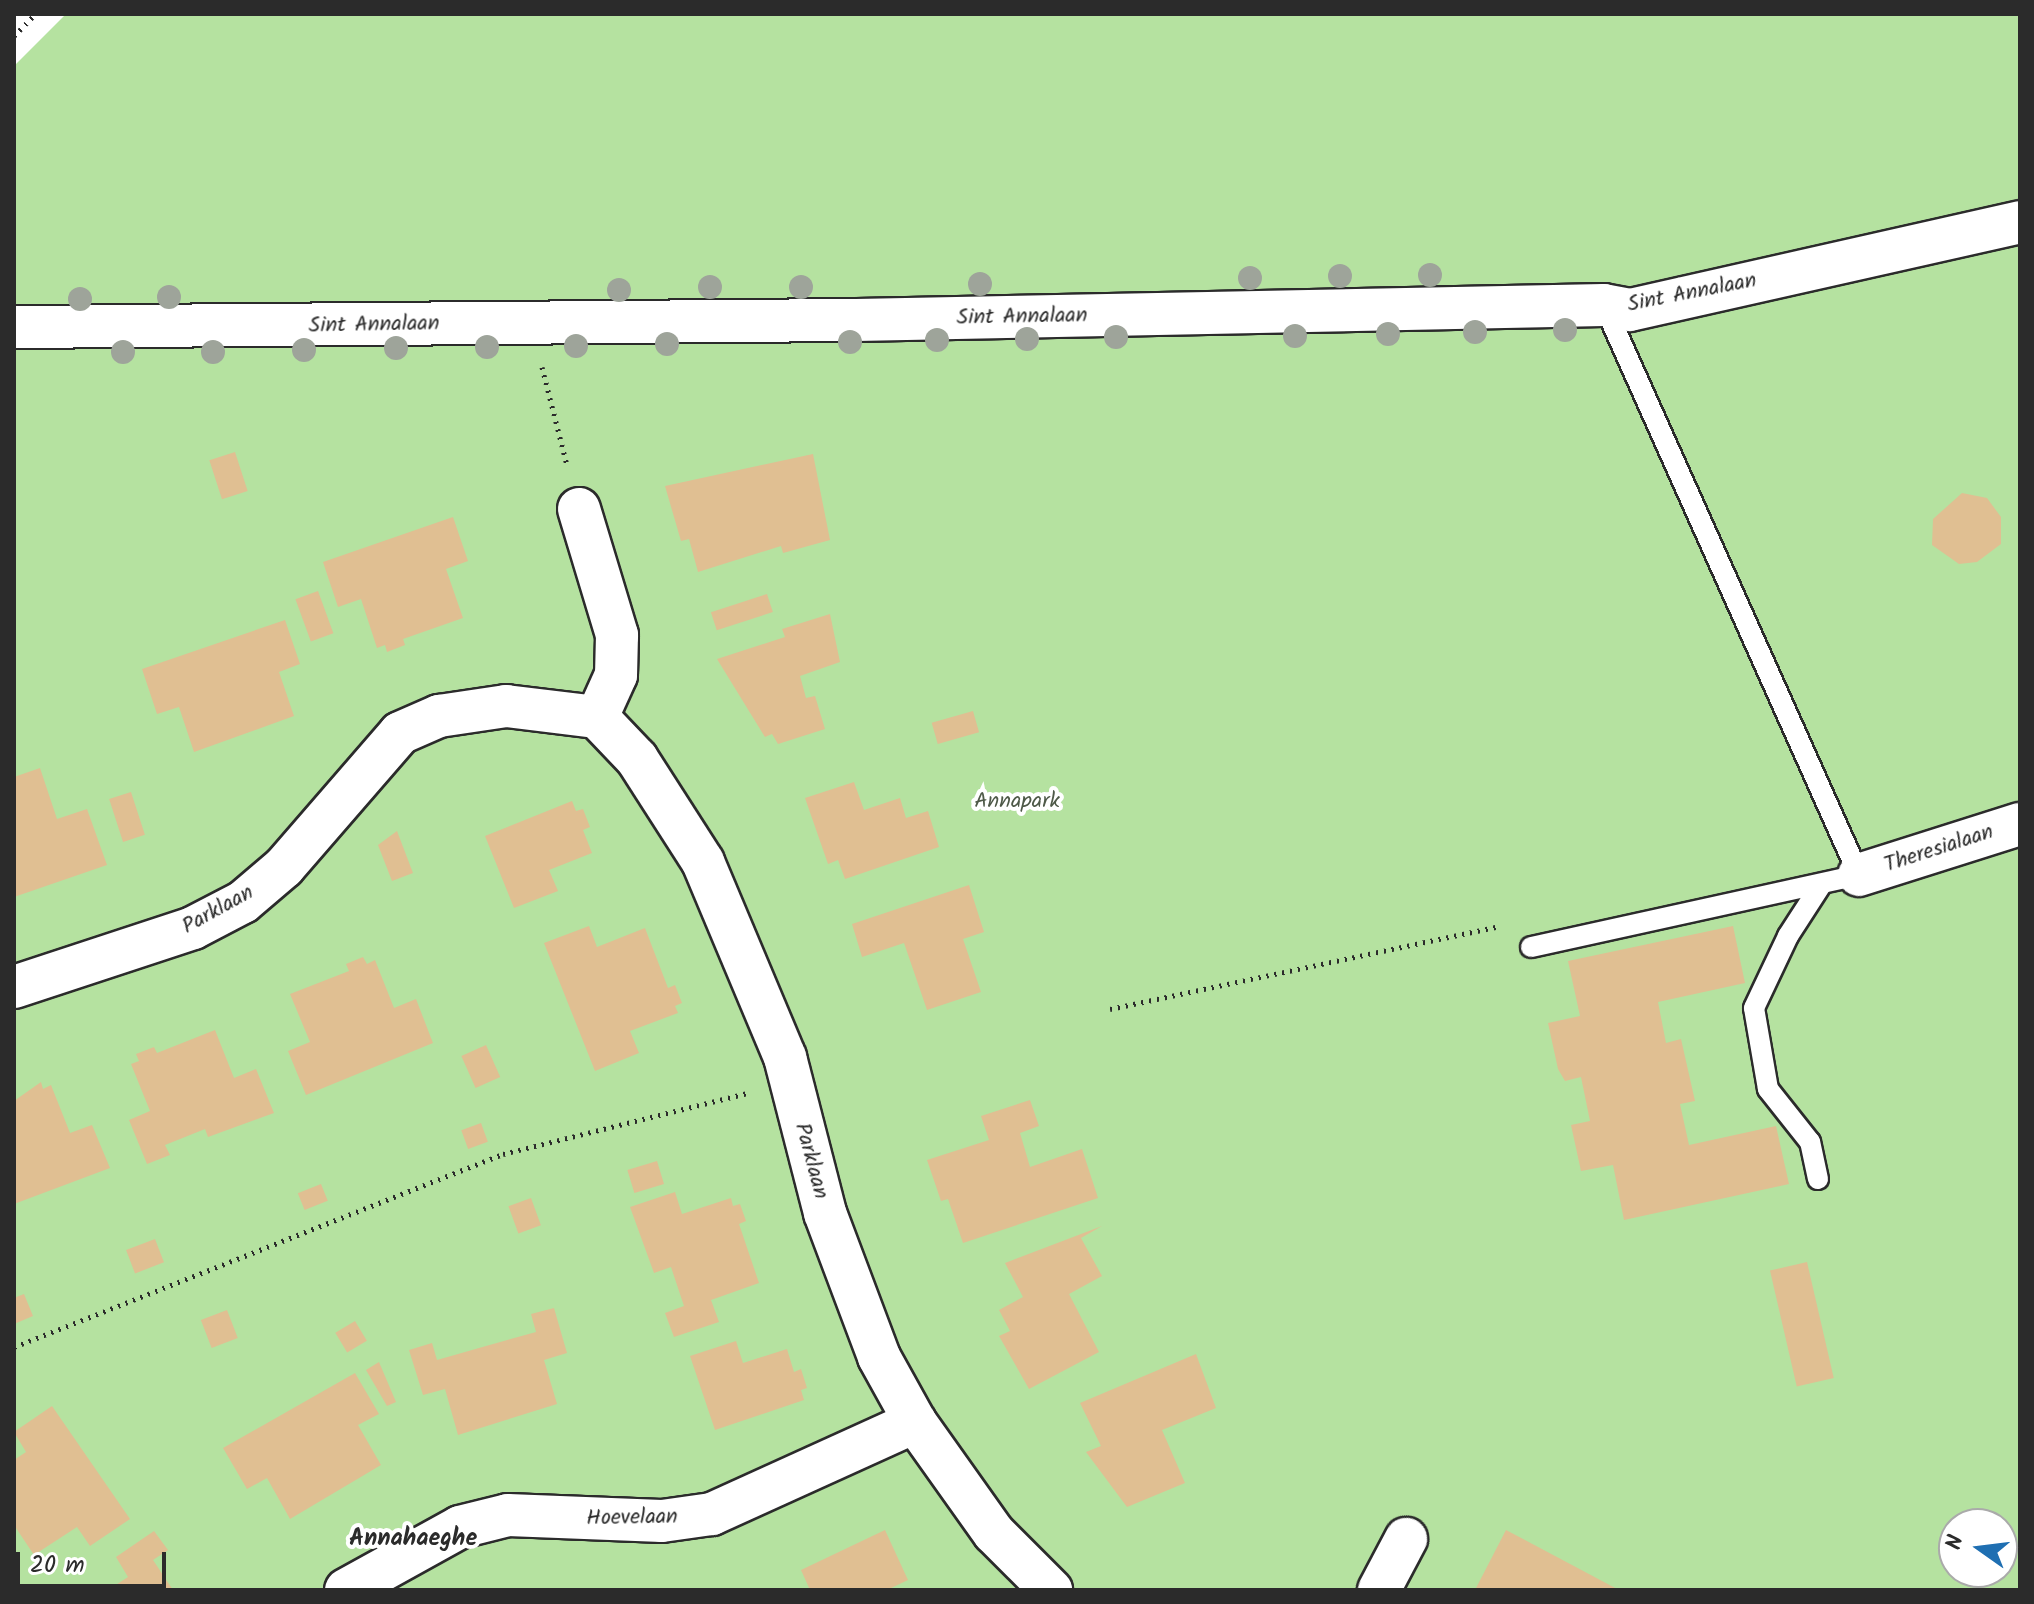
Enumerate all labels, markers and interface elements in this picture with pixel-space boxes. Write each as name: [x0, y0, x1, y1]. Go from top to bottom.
street label: Sint Annalaan: [1625, 268, 1759, 318]
street label: Sint Annalaan: [956, 303, 1088, 331]
street label: Sint Annalaan: [308, 311, 440, 339]
park label: Annapark: [974, 789, 1060, 815]
street label: Theresialaan: [1881, 819, 1997, 879]
street label: Parklaan: [178, 880, 258, 940]
street label: Parklaan: [788, 1120, 834, 1202]
street label: Hoevelaan: [586, 1504, 678, 1532]
north arrow: [1938, 1508, 2018, 1588]
district label: Annahaeghe: [349, 1525, 477, 1553]
text: N: [1938, 1532, 1975, 1554]
scale bar: [20, 1536, 170, 1586]
text: 20 m: [30, 1546, 85, 1585]

